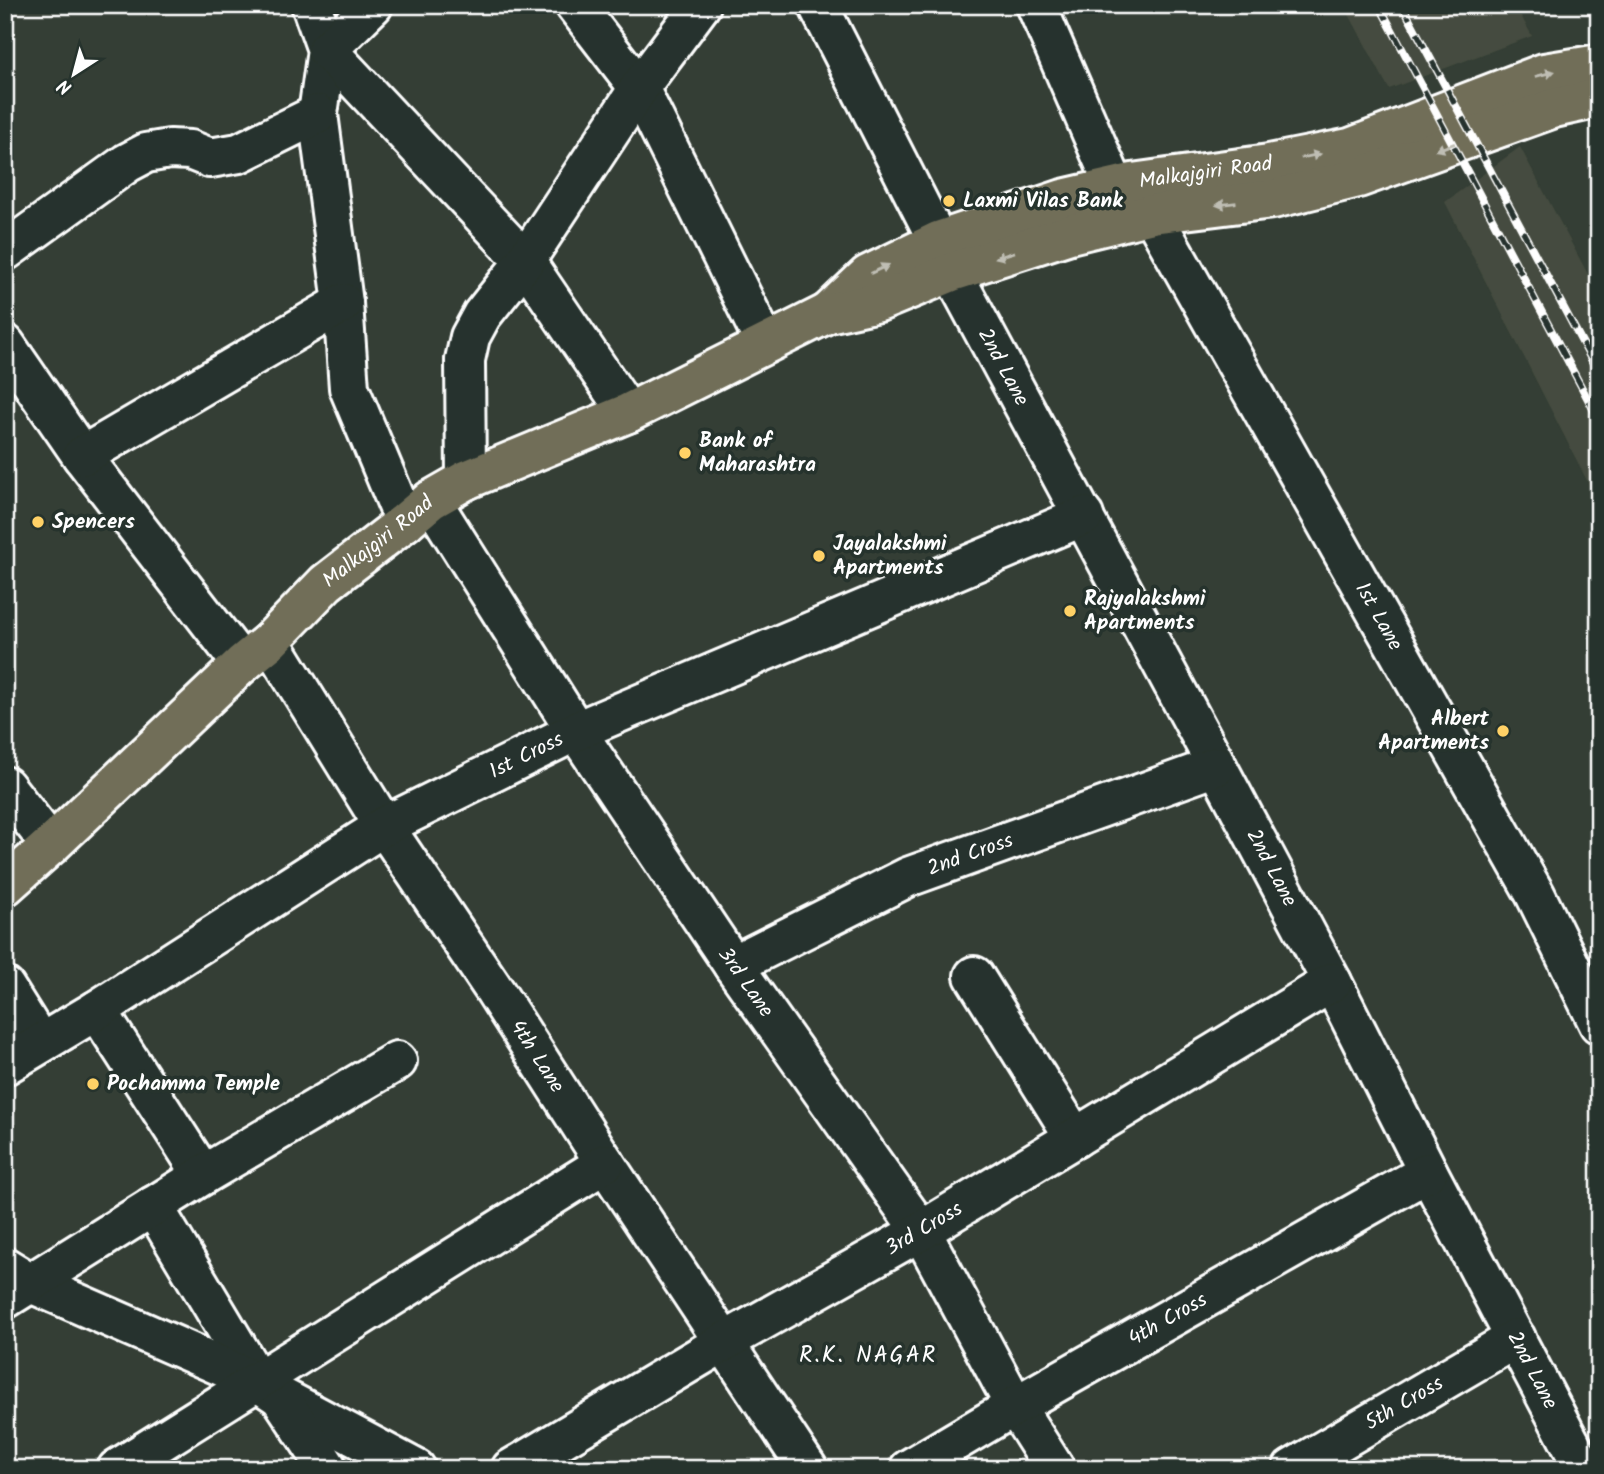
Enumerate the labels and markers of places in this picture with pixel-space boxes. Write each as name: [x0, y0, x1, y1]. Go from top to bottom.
place label: Laxmi Vilas Bank: [963, 185, 1123, 218]
marker: Laxmi Vilas Bank: [941, 193, 957, 209]
place label: Bank of Maharashtra: [699, 425, 816, 482]
marker: Bank of Maharashtra: [677, 445, 693, 461]
place label: Spencers: [52, 506, 135, 539]
marker: Spencers: [30, 514, 46, 530]
place label: Jayalakshmi Apartments: [833, 528, 947, 585]
marker: Jayalakshmi Apartments: [811, 548, 827, 564]
place label: Rajyalakshmi Apartments: [1084, 583, 1206, 640]
marker: Rajyalakshmi Apartments: [1062, 603, 1078, 619]
place label: Albert Apartments: [1378, 703, 1490, 760]
marker: Albert Apartments: [1495, 723, 1511, 739]
place label: Pochamma Temple: [107, 1068, 280, 1101]
marker: Pochamma Temple: [85, 1076, 101, 1092]

